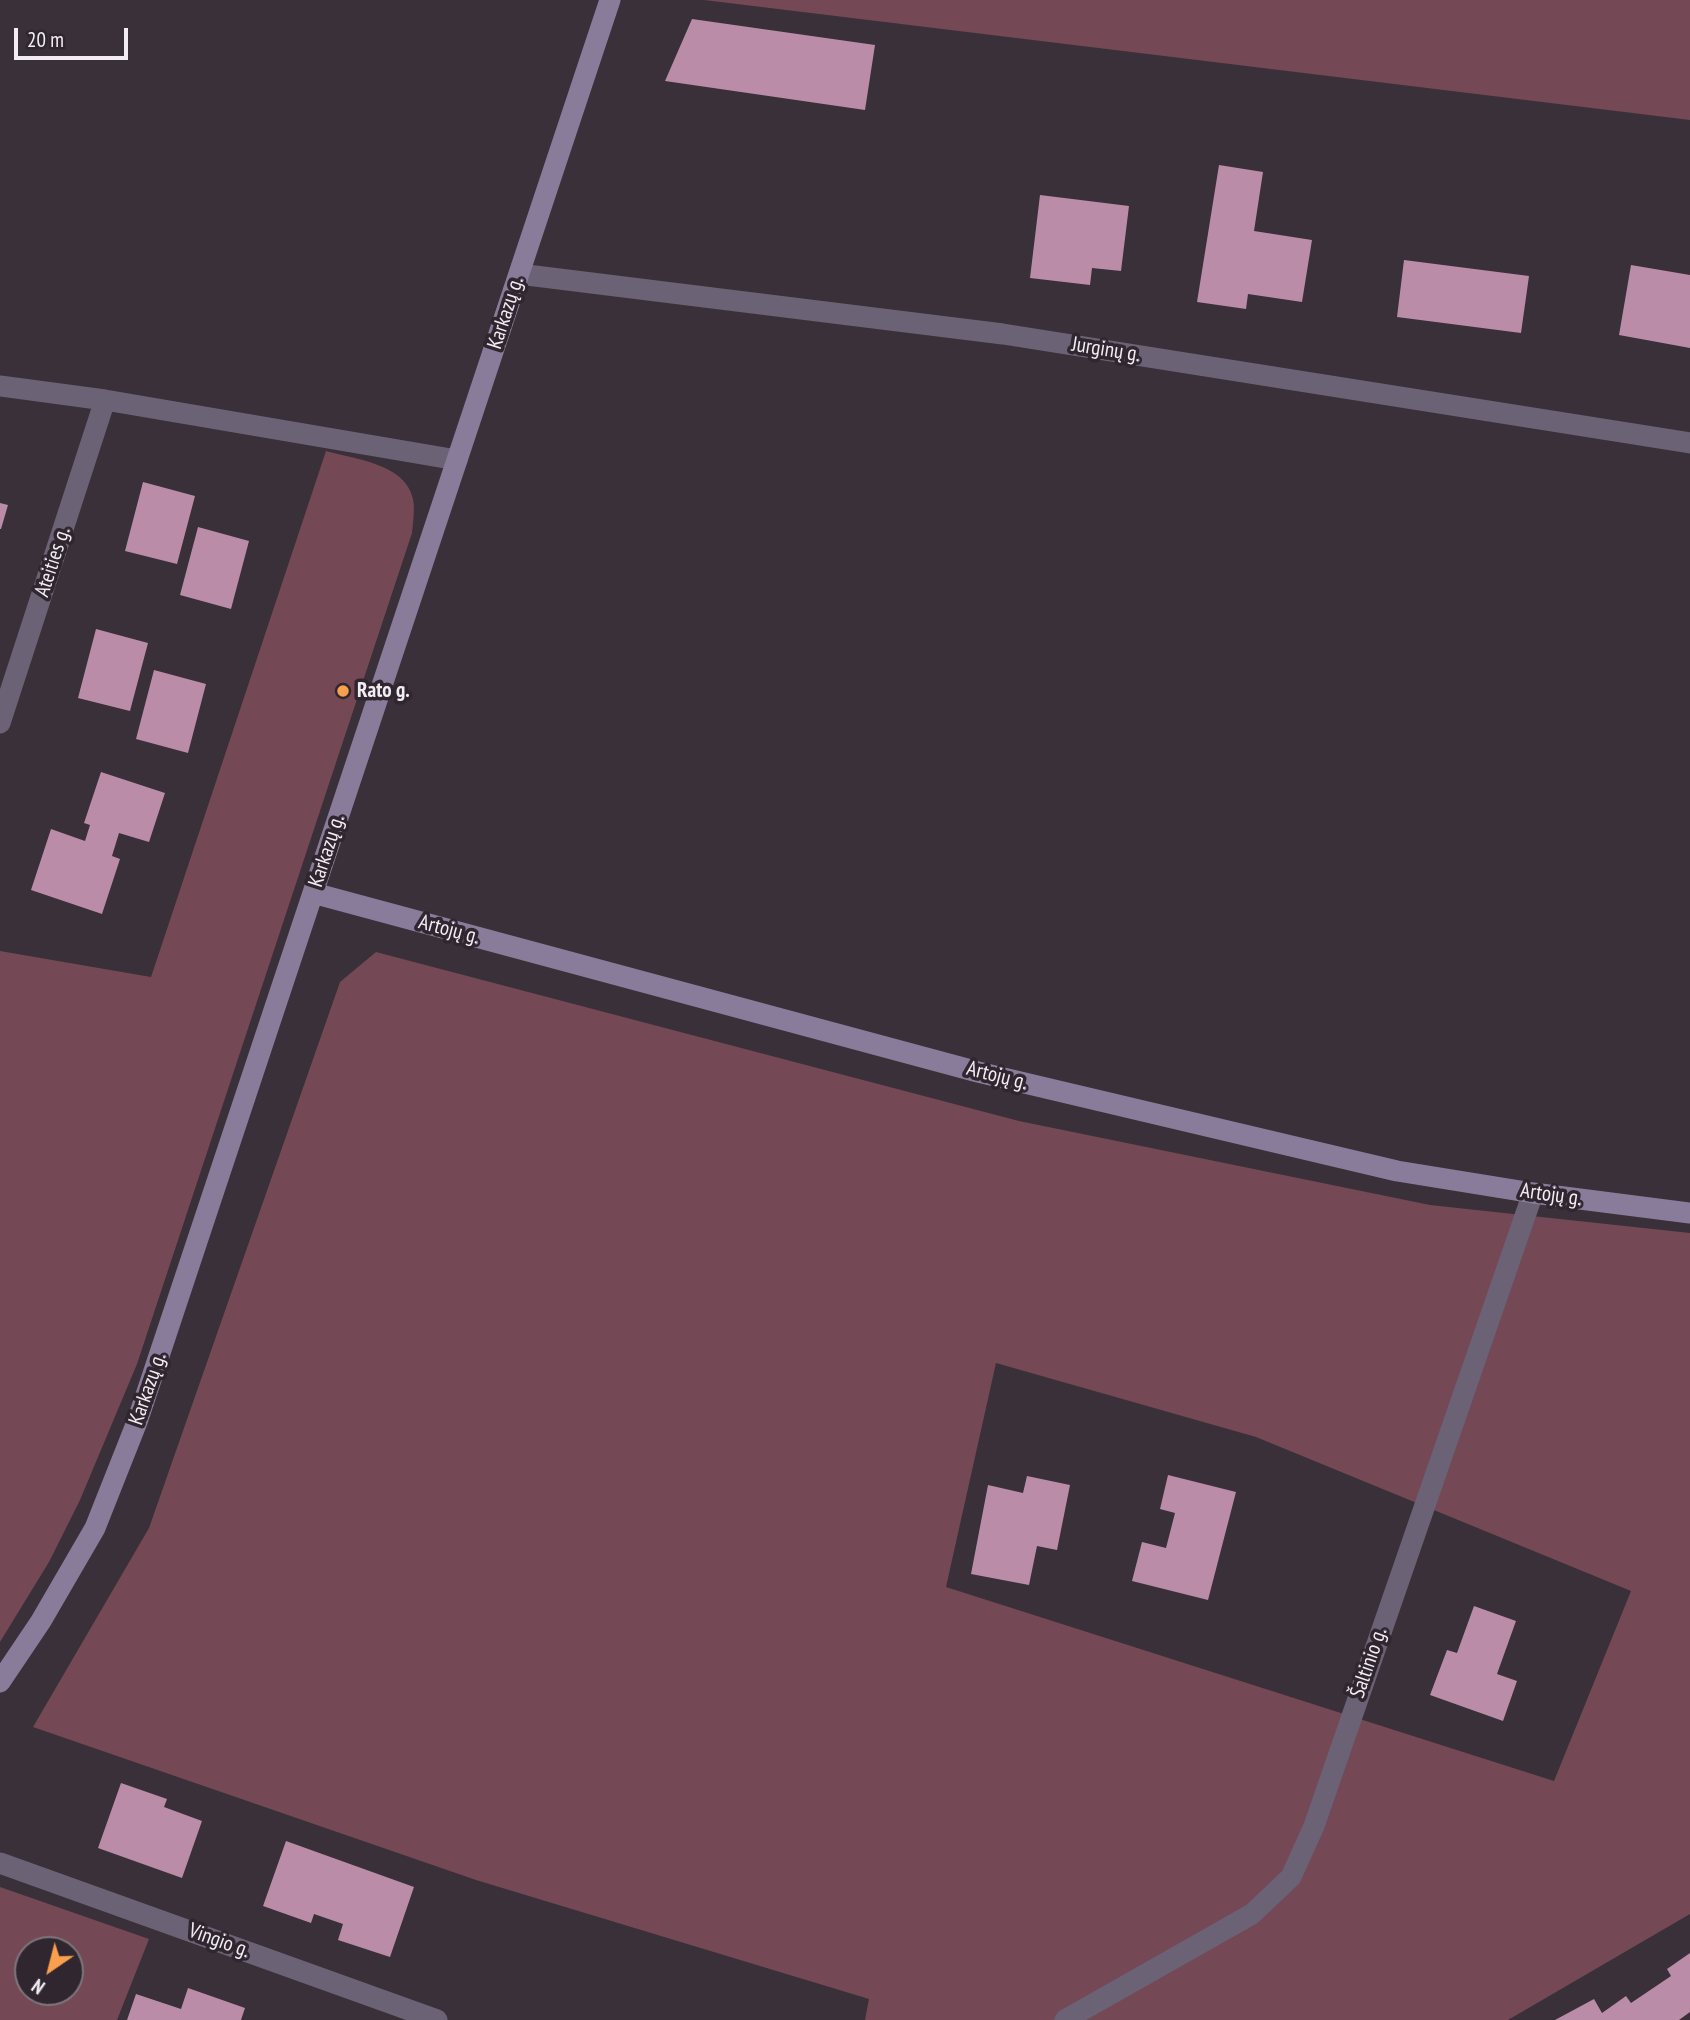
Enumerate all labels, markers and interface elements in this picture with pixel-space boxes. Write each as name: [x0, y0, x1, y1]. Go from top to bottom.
scale bar: [18, 14, 131, 58]
text: 20 m: [27, 26, 64, 53]
street label: Karkazų g.: [482, 274, 530, 352]
street label: Jurginų g.: [1070, 332, 1142, 368]
street label: Ateities g.: [30, 524, 76, 600]
place label: Rato g.: [357, 678, 410, 704]
marker: Rato g.: [335, 683, 351, 699]
street label: Karkazų g.: [303, 812, 351, 890]
street label: Artojų g.: [416, 910, 482, 950]
street label: Artojų g.: [964, 1056, 1030, 1096]
street label: Artojų g.: [1519, 1178, 1583, 1212]
street label: Karkazų g.: [124, 1350, 172, 1428]
street label: Šaltinio g.: [1345, 1625, 1393, 1701]
street label: Vingio g.: [185, 1918, 253, 1964]
north arrow: [14, 1936, 84, 2006]
text: N: [27, 1974, 49, 1999]

